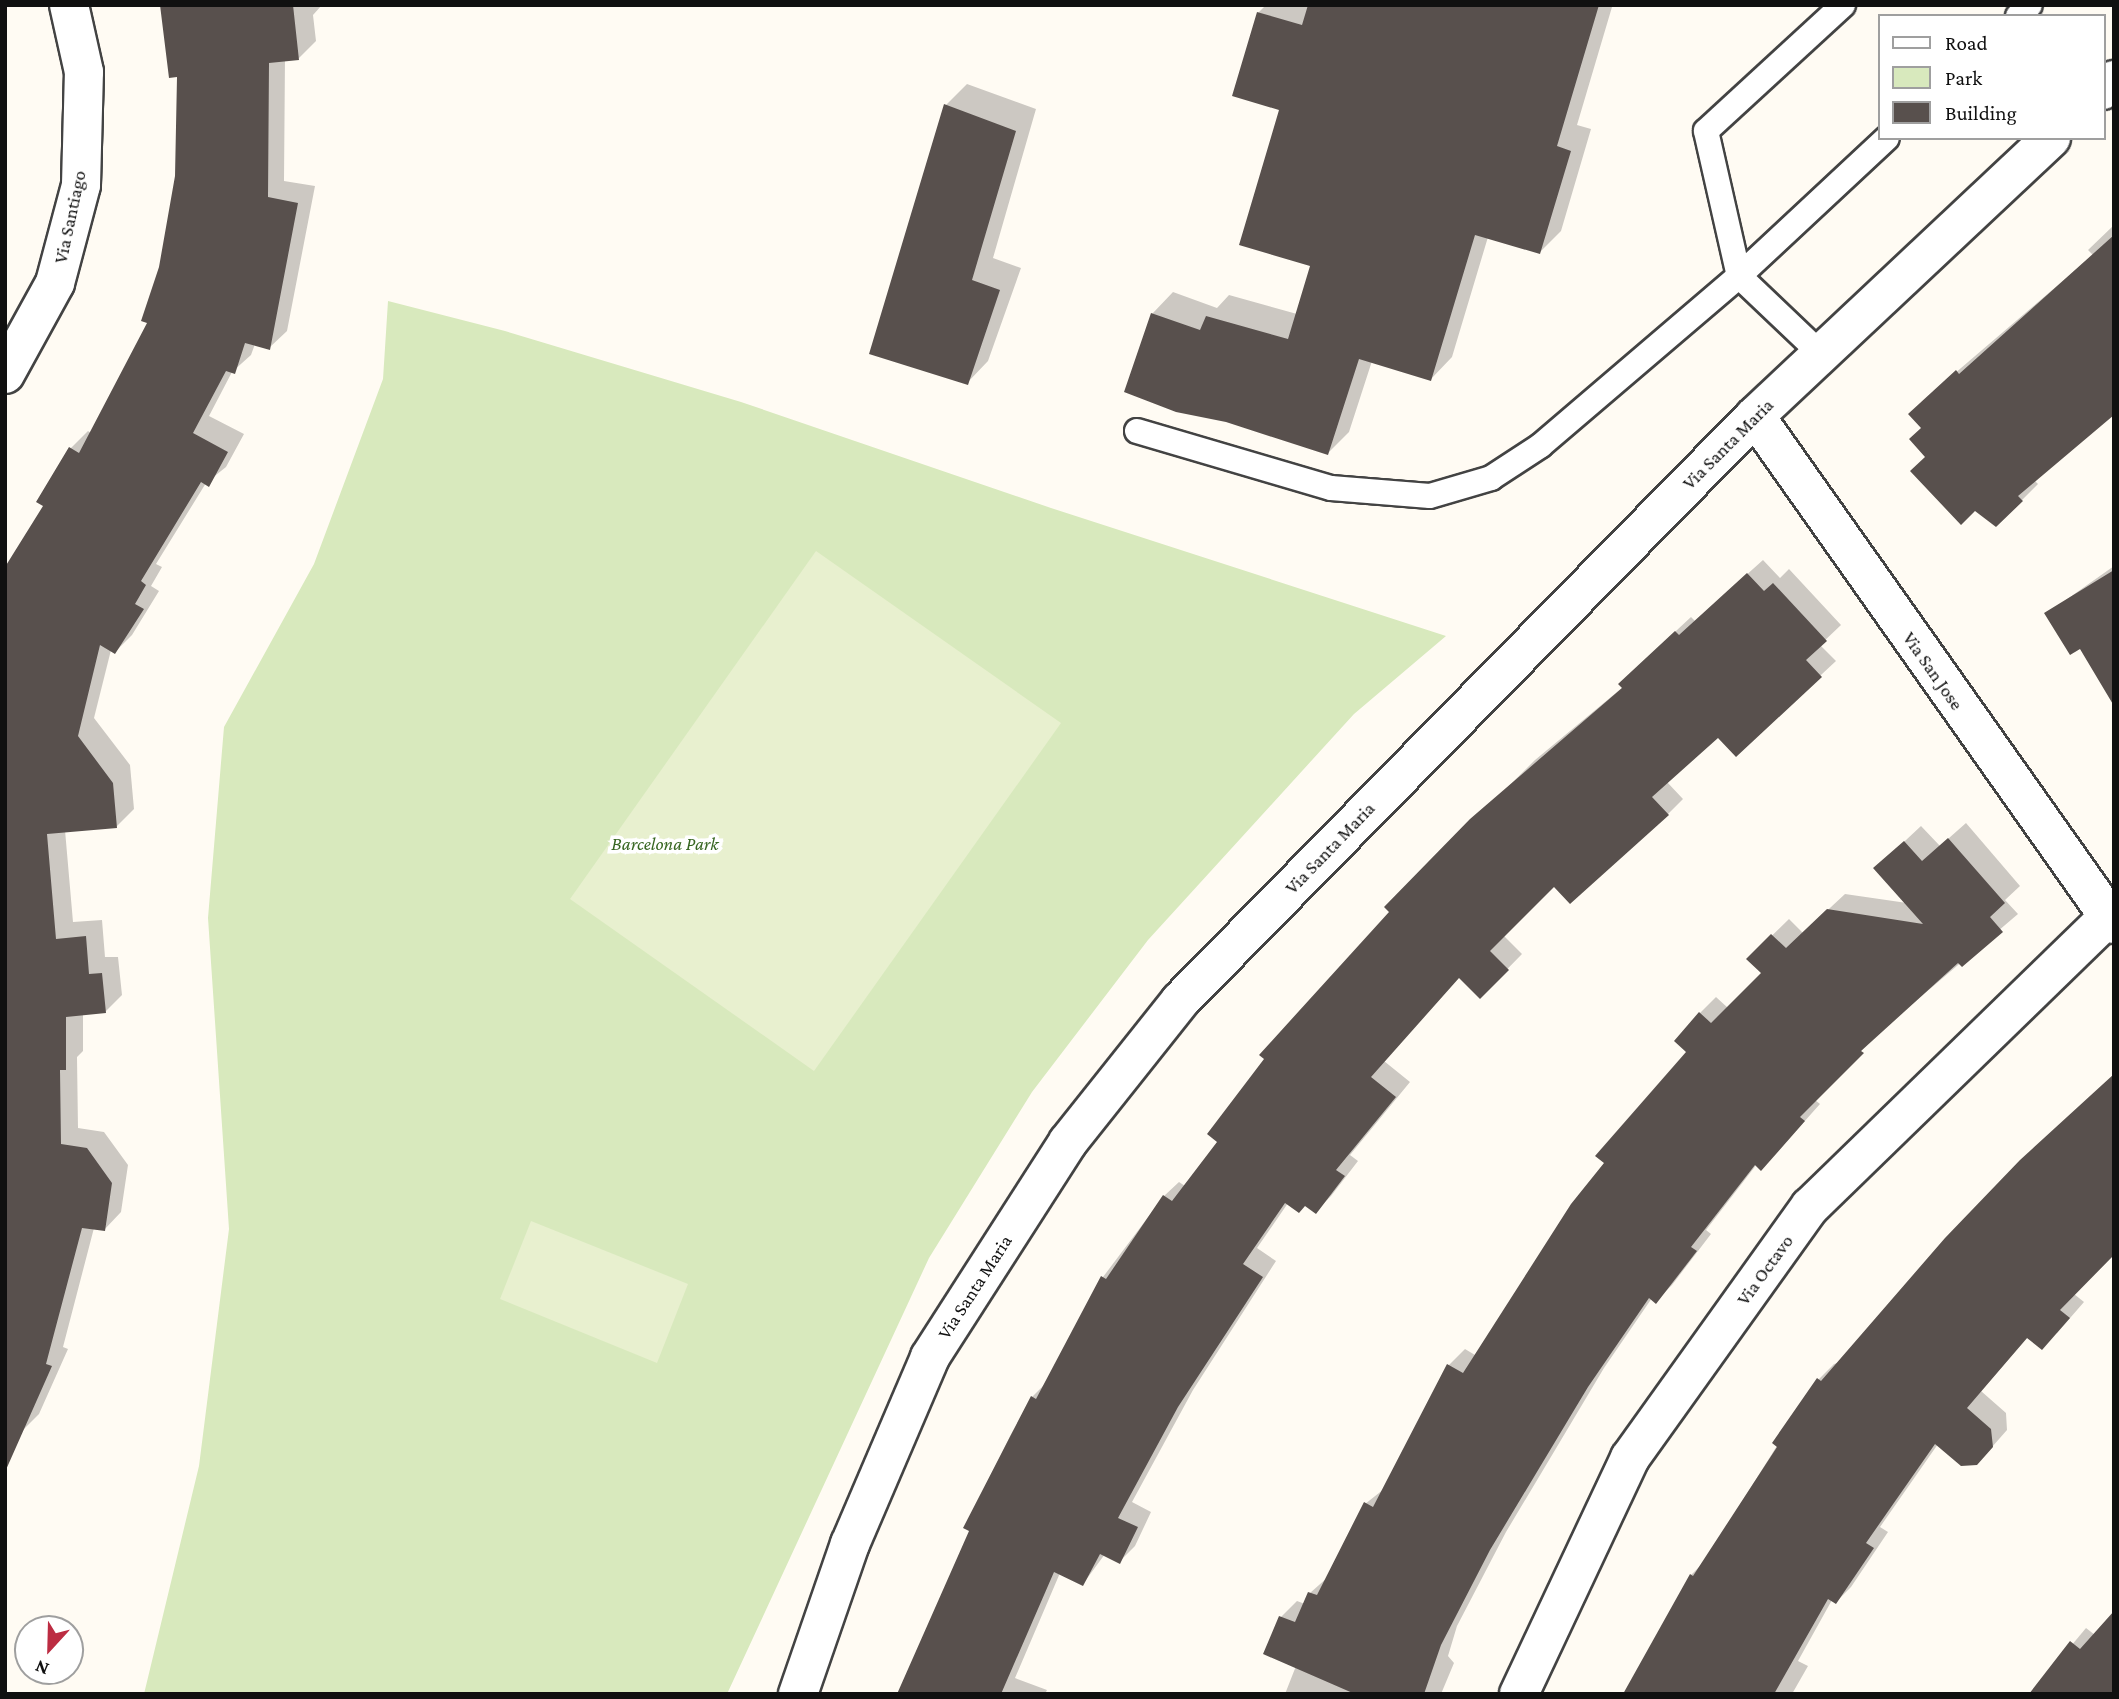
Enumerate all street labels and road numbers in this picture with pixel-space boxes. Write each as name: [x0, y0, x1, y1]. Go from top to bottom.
street label: Via Santiago: [49, 168, 91, 266]
street label: Via Santa Maria: [1678, 394, 1778, 494]
street label: Via San Jose: [1898, 628, 1968, 714]
street label: Via Santa Maria: [1280, 797, 1380, 899]
street label: Via Octavo: [1732, 1230, 1798, 1310]
street label: Via Santa Maria: [933, 1231, 1017, 1343]

